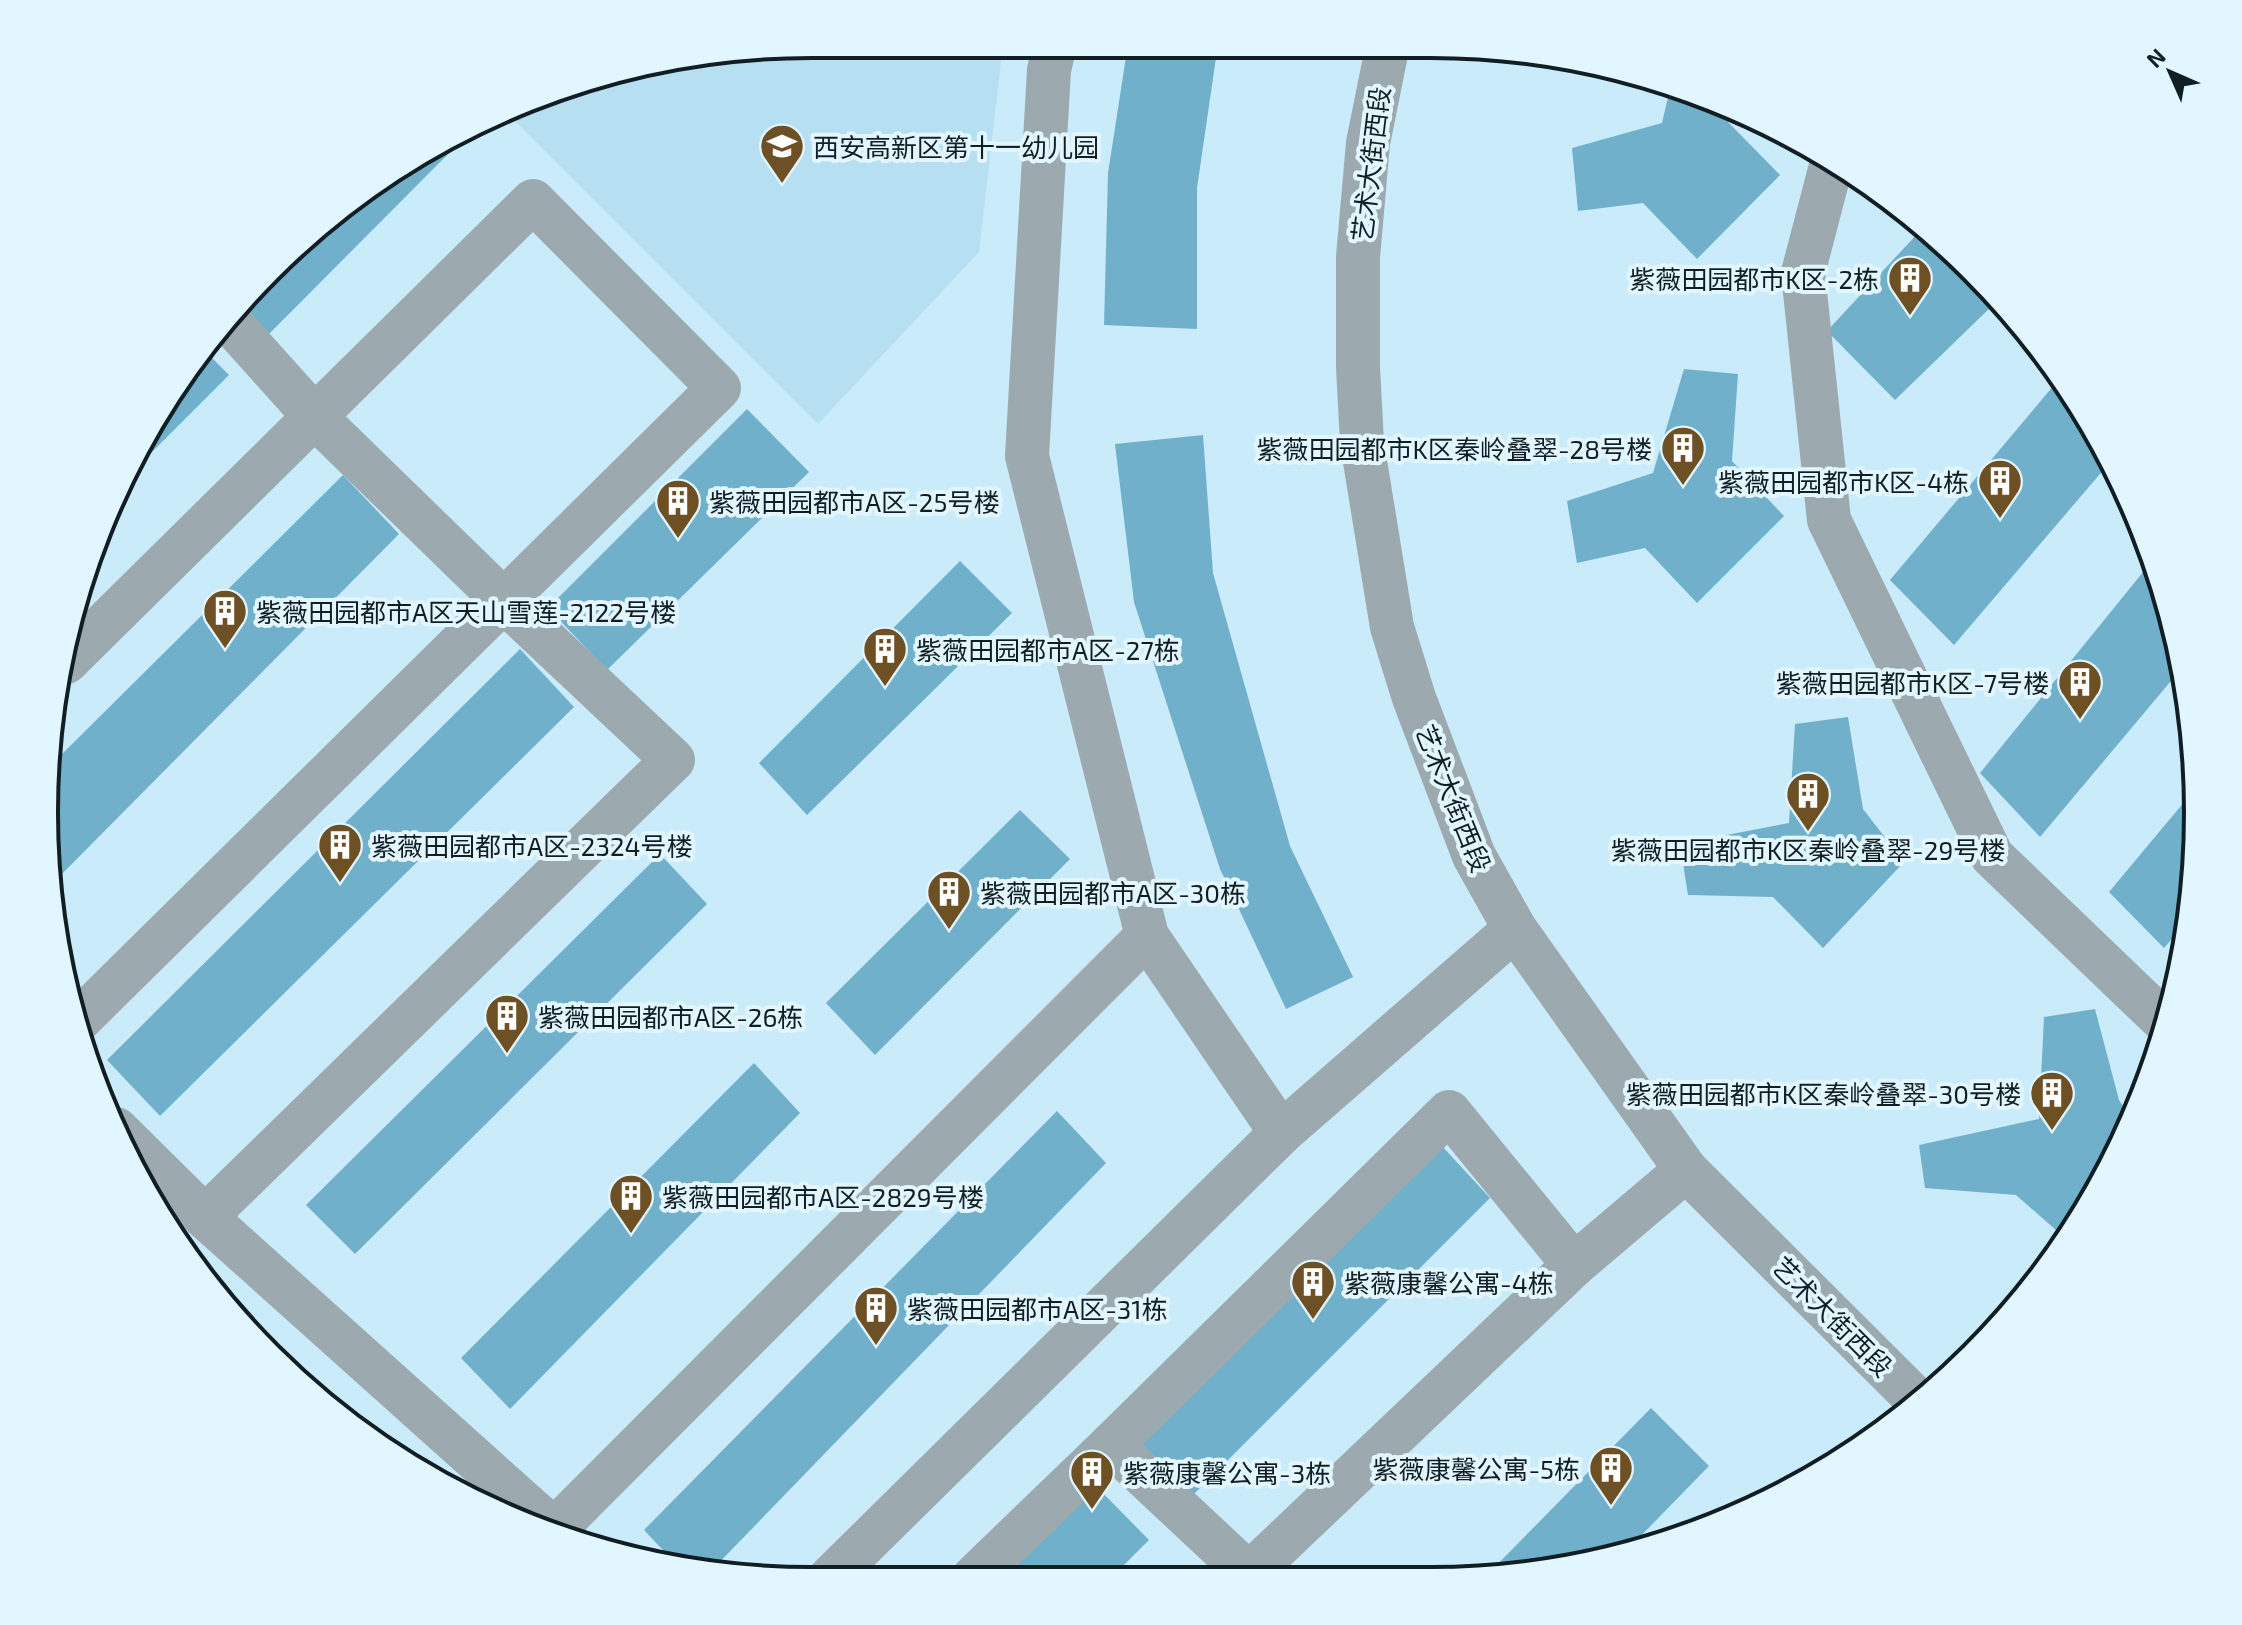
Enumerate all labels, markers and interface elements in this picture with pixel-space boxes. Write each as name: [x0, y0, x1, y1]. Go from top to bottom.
north arrow: [2130, 32, 2210, 112]
text: N: [2140, 42, 2170, 72]
street label: 艺术大街西段: [1345, 85, 1395, 243]
school or university icon: 西安高新区第十一幼儿园: [758, 122, 806, 185]
place label: 西安高新区第十一幼儿园: [813, 131, 1099, 162]
building icon: 紫薇田园都市K区-2栋: [1886, 254, 1934, 317]
place label: 紫薇田园都市K区-2栋: [1629, 263, 1879, 294]
building icon: 紫薇田园都市K区秦岭叠翠-28号楼: [1659, 424, 1707, 487]
place label: 紫薇田园都市K区秦岭叠翠-28号楼: [1257, 433, 1652, 464]
building icon: 紫薇田园都市K区-4栋: [1976, 457, 2024, 520]
place label: 紫薇田园都市K区-4栋: [1718, 466, 1969, 497]
building icon: 紫薇田园都市A区-25号楼: [654, 477, 702, 540]
place label: 紫薇田园都市A区-25号楼: [709, 486, 999, 517]
building icon: 紫薇田园都市A区天山雪莲-2122号楼: [201, 587, 249, 650]
place label: 紫薇田园都市A区天山雪莲-2122号楼: [256, 596, 676, 627]
building icon: 紫薇田园都市A区-27栋: [861, 625, 909, 688]
place label: 紫薇田园都市A区-27栋: [916, 634, 1180, 665]
building icon: 紫薇田园都市K区-7号楼: [2056, 658, 2104, 721]
place label: 紫薇田园都市K区-7号楼: [1776, 667, 2049, 698]
street label: 艺术大街西段: [1410, 720, 1498, 876]
building icon: 紫薇田园都市K区秦岭叠翠-29号楼: [1784, 770, 1832, 833]
building icon: 紫薇田园都市A区-2324号楼: [316, 821, 364, 884]
place label: 紫薇田园都市A区-2324号楼: [371, 830, 693, 861]
place label: 紫薇田园都市K区秦岭叠翠-29号楼: [1611, 834, 2005, 865]
building icon: 紫薇田园都市A区-30栋: [925, 868, 973, 931]
place label: 紫薇田园都市A区-30栋: [980, 877, 1246, 908]
building icon: 紫薇田园都市A区-26栋: [483, 992, 531, 1055]
place label: 紫薇田园都市A区-26栋: [538, 1001, 803, 1032]
building icon: 紫薇田园都市K区秦岭叠翠-30号楼: [2028, 1069, 2076, 1132]
place label: 紫薇田园都市K区秦岭叠翠-30号楼: [1626, 1078, 2021, 1109]
building icon: 紫薇田园都市A区-2829号楼: [607, 1172, 655, 1235]
place label: 紫薇田园都市A区-2829号楼: [662, 1181, 984, 1212]
street label: 艺术大街西段: [1767, 1250, 1899, 1382]
building icon: 紫薇康馨公寓-4栋: [1289, 1258, 1337, 1321]
place label: 紫薇康馨公寓-4栋: [1344, 1267, 1554, 1298]
building icon: 紫薇田园都市A区-31栋: [852, 1284, 900, 1347]
place label: 紫薇田园都市A区-31栋: [907, 1293, 1168, 1324]
building icon: 紫薇康馨公寓-5栋: [1587, 1444, 1635, 1507]
building icon: 紫薇康馨公寓-3栋: [1068, 1448, 1116, 1511]
place label: 紫薇康馨公寓-5栋: [1372, 1453, 1580, 1484]
place label: 紫薇康馨公寓-3栋: [1123, 1457, 1331, 1488]

